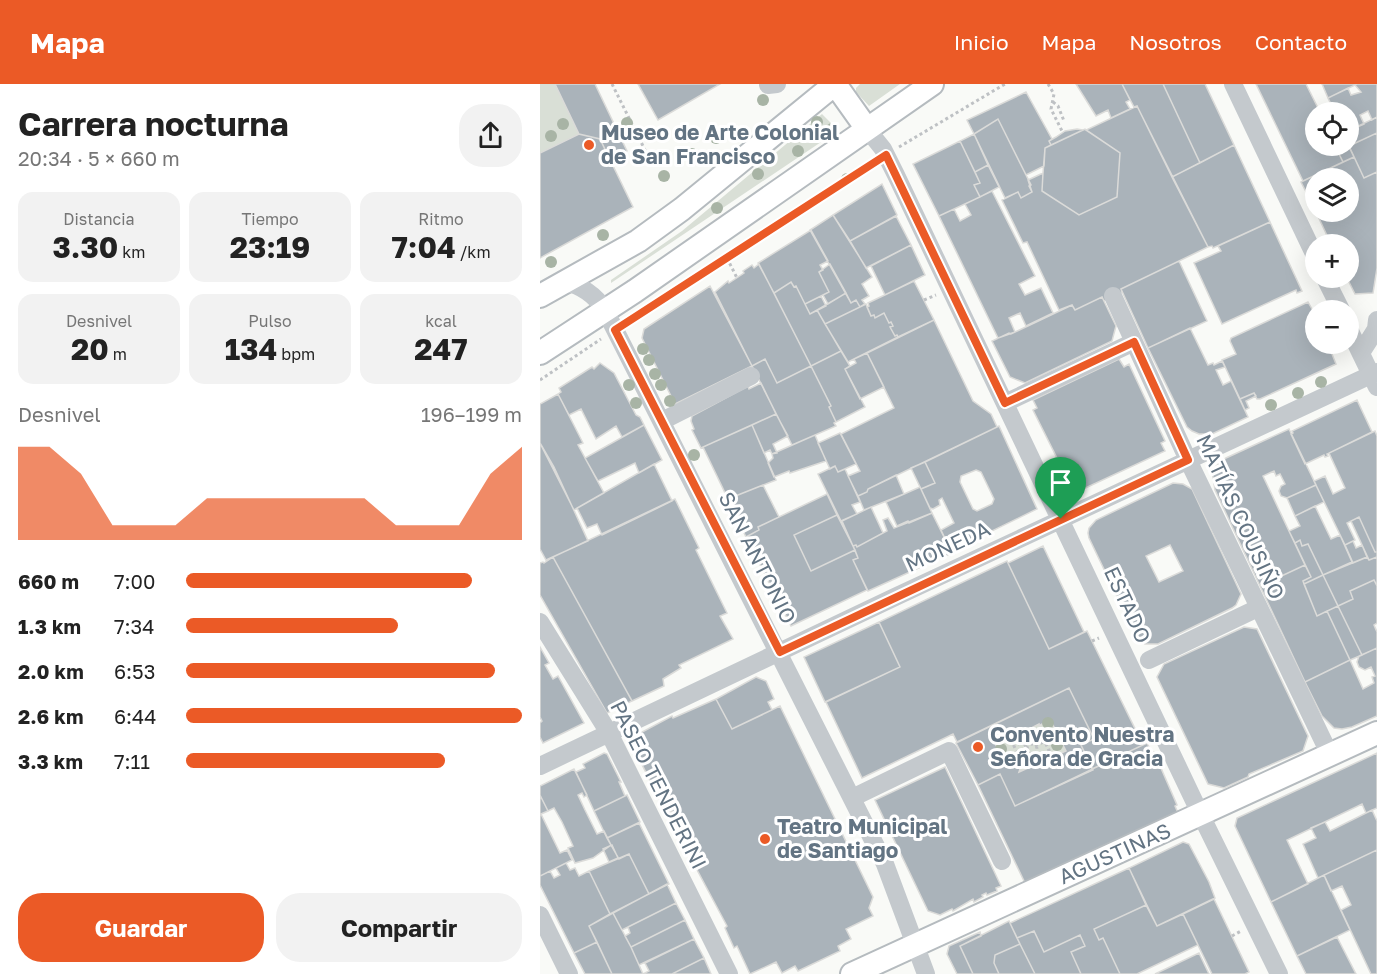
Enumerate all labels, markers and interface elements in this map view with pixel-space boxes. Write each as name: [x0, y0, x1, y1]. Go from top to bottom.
text: Mapa: [30, 26, 105, 59]
text: Inicio: [954, 29, 1009, 55]
text: Mapa: [1042, 29, 1096, 55]
text: Nosotros: [1129, 29, 1222, 55]
text: Contacto: [1255, 29, 1347, 55]
map controls: [1305, 102, 1359, 354]
button: locate: [1305, 102, 1359, 156]
text: Carrera nocturna: [18, 104, 289, 143]
button: share: [459, 104, 522, 167]
place label: Museo de Arte Colonial de San Francisco: [601, 119, 839, 169]
marker: Museo de Arte Colonial de San Francisco: [582, 138, 596, 152]
text: 20:34 · 5 × 660 m: [18, 146, 180, 170]
button: layers: [1305, 168, 1359, 222]
text: Distancia: [63, 209, 135, 229]
text: Tiempo: [241, 209, 299, 229]
text: Ritmo: [418, 209, 464, 229]
text: 3.30: [53, 229, 118, 265]
text: 23:19: [230, 229, 310, 265]
text: 7:04: [391, 229, 456, 265]
button: +: [1305, 234, 1359, 288]
text: km: [118, 242, 145, 262]
text: /km: [456, 242, 491, 262]
button: −: [1305, 300, 1359, 354]
text: Desnivel: [66, 311, 132, 331]
text: Pulso: [248, 311, 292, 331]
text: kcal: [425, 311, 457, 331]
text: 20: [71, 331, 109, 367]
text: 134: [225, 331, 277, 367]
text: 247: [414, 331, 468, 367]
text: m: [109, 344, 127, 364]
text: bpm: [277, 344, 315, 364]
text: Desnivel: [18, 402, 101, 426]
text: 196–199 m: [421, 402, 522, 426]
street label: MATÍAS COUSIÑO: [1191, 430, 1291, 603]
pin: [1035, 457, 1086, 519]
icon: arrive: [1044, 466, 1077, 499]
street label: SAN ANTONIO: [713, 487, 802, 628]
street label: MONEDA: [901, 515, 994, 577]
street label: ESTADO: [1099, 562, 1157, 647]
text: 660 m: [18, 569, 79, 593]
text: 7:00: [114, 569, 155, 593]
text: 1.3 km: [18, 614, 81, 638]
text: 7:34: [114, 614, 155, 638]
text: 2.0 km: [18, 659, 84, 683]
text: 6:53: [114, 659, 155, 683]
street label: PASEO TENDERINI: [605, 696, 713, 873]
text: 2.6 km: [18, 704, 83, 728]
text: 6:44: [114, 704, 157, 728]
place label: Convento Nuestra Señora de Gracia: [990, 721, 1174, 771]
marker: Convento Nuestra Señora de Gracia: [971, 740, 985, 754]
text: 3.3 km: [18, 749, 83, 773]
text: 7:11: [114, 749, 150, 773]
place label: Teatro Municipal de Santiago: [777, 813, 947, 863]
street label: AGUSTINAS: [1055, 817, 1175, 889]
marker: Teatro Municipal de Santiago: [758, 832, 772, 846]
button: Guardar: [18, 893, 264, 962]
button: Compartir: [276, 893, 522, 962]

